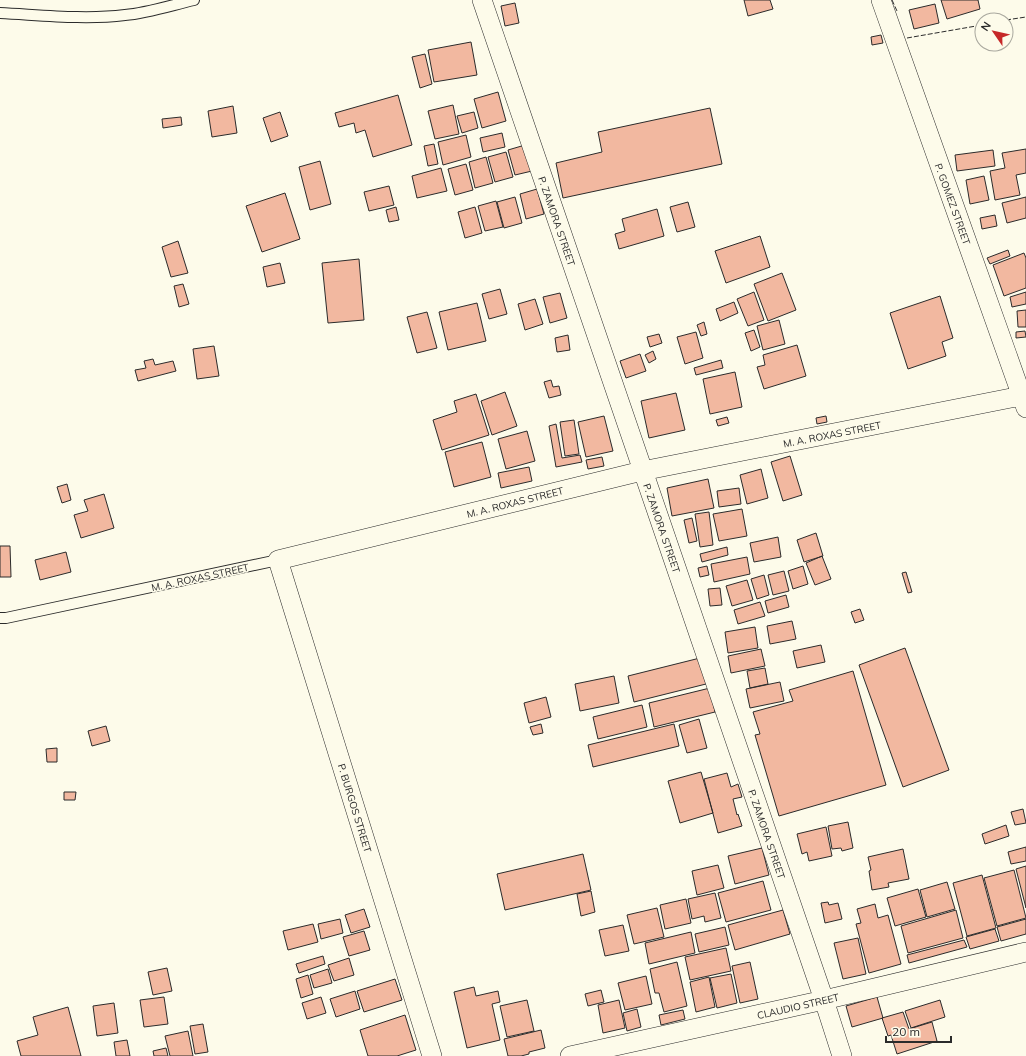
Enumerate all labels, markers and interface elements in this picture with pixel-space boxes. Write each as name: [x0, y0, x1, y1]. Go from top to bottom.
north arrow: [974, 12, 1014, 52]
text: N: [978, 19, 994, 34]
street label: P. GOMEZ STREET: [932, 162, 973, 247]
street label: P. ZAMORA STREET: [535, 175, 578, 268]
street label: M. A. ROXAS STREET: [782, 419, 882, 450]
street label: P. ZAMORA STREET: [640, 482, 683, 575]
street label: M. A. ROXAS STREET: [465, 484, 565, 521]
street label: M. A. ROXAS STREET: [150, 561, 250, 594]
street label: P. BURGOS STREET: [335, 762, 374, 854]
street label: P. ZAMORA STREET: [745, 788, 788, 881]
street label: CLAUDIO STREET: [756, 991, 840, 1022]
scale bar: [886, 1018, 951, 1044]
text: 20 m: [892, 1024, 920, 1039]

